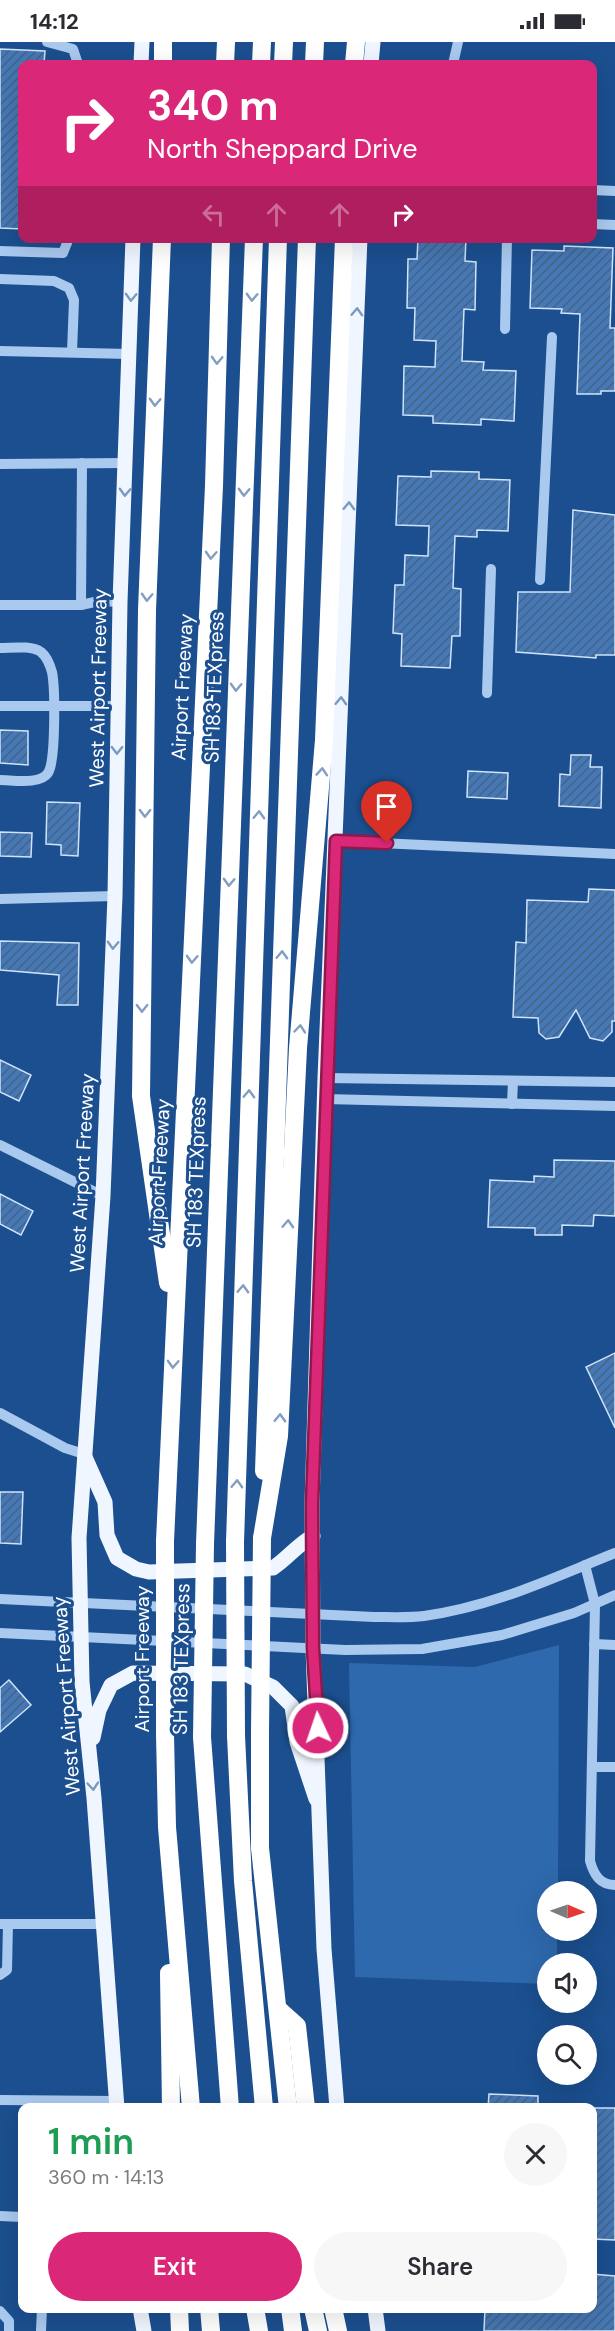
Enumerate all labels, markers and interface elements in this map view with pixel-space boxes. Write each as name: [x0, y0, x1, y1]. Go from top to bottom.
text: 14:12: [30, 7, 79, 36]
text: 340 m: [147, 78, 279, 133]
icon: right: [48, 84, 126, 162]
text: North Sheppard Drive: [147, 131, 418, 166]
icon: left: [197, 198, 230, 231]
icon: ahead: [260, 198, 293, 231]
icon: ahead: [323, 198, 356, 231]
icon: right: [386, 198, 419, 231]
one-way arrow: [124, 292, 137, 301]
one-way arrow: [246, 292, 258, 301]
one-way arrow: [351, 307, 364, 316]
one-way arrow: [211, 355, 224, 364]
one-way arrow: [149, 397, 162, 406]
one-way arrow: [118, 487, 131, 496]
one-way arrow: [238, 487, 251, 496]
one-way arrow: [342, 502, 355, 511]
one-way arrow: [204, 550, 217, 559]
street label: West Airport Freeway: [83, 588, 113, 788]
one-way arrow: [141, 592, 154, 601]
street label: SH 183 TEXpress: [198, 611, 230, 763]
street label: Airport Freeway: [165, 613, 199, 761]
one-way arrow: [230, 682, 243, 691]
one-way arrow: [335, 697, 347, 706]
one-way arrow: [111, 745, 123, 754]
one-way arrow: [315, 767, 328, 776]
pin: [361, 781, 412, 843]
icon: arrive: [370, 790, 403, 823]
one-way arrow: [138, 808, 151, 817]
one-way arrow: [252, 811, 265, 820]
one-way arrow: [223, 877, 235, 886]
one-way arrow: [107, 940, 120, 949]
one-way arrow: [276, 951, 288, 960]
one-way arrow: [185, 955, 198, 964]
one-way arrow: [136, 1003, 148, 1012]
one-way arrow: [293, 1024, 306, 1034]
street label: West Airport Freeway: [64, 1073, 100, 1273]
one-way arrow: [243, 1090, 256, 1099]
street label: SH 183 TEXpress: [180, 1096, 212, 1248]
street label: Airport Freeway: [142, 1098, 176, 1246]
one-way arrow: [281, 1219, 294, 1228]
one-way arrow: [237, 1284, 249, 1293]
one-way arrow: [167, 1359, 180, 1368]
one-way arrow: [274, 1414, 287, 1423]
one-way arrow: [230, 1479, 243, 1488]
street label: SH 183 TEXpress: [167, 1583, 195, 1735]
street label: Airport Freeway: [129, 1585, 155, 1733]
street label: West Airport Freeway: [46, 1596, 86, 1796]
position arrow: [286, 1696, 350, 1760]
one-way arrow: [86, 1781, 99, 1790]
north arrow: [537, 1881, 597, 1941]
map controls: [537, 1881, 597, 2085]
button: sound: [537, 1953, 597, 2013]
button: search: [537, 2025, 597, 2085]
text: 1 min: [48, 2118, 134, 2165]
button: close: [504, 2123, 567, 2186]
text: 360 m · 14:13: [48, 2164, 164, 2190]
button: Exit: [48, 2232, 302, 2301]
button: Share: [314, 2232, 567, 2301]

